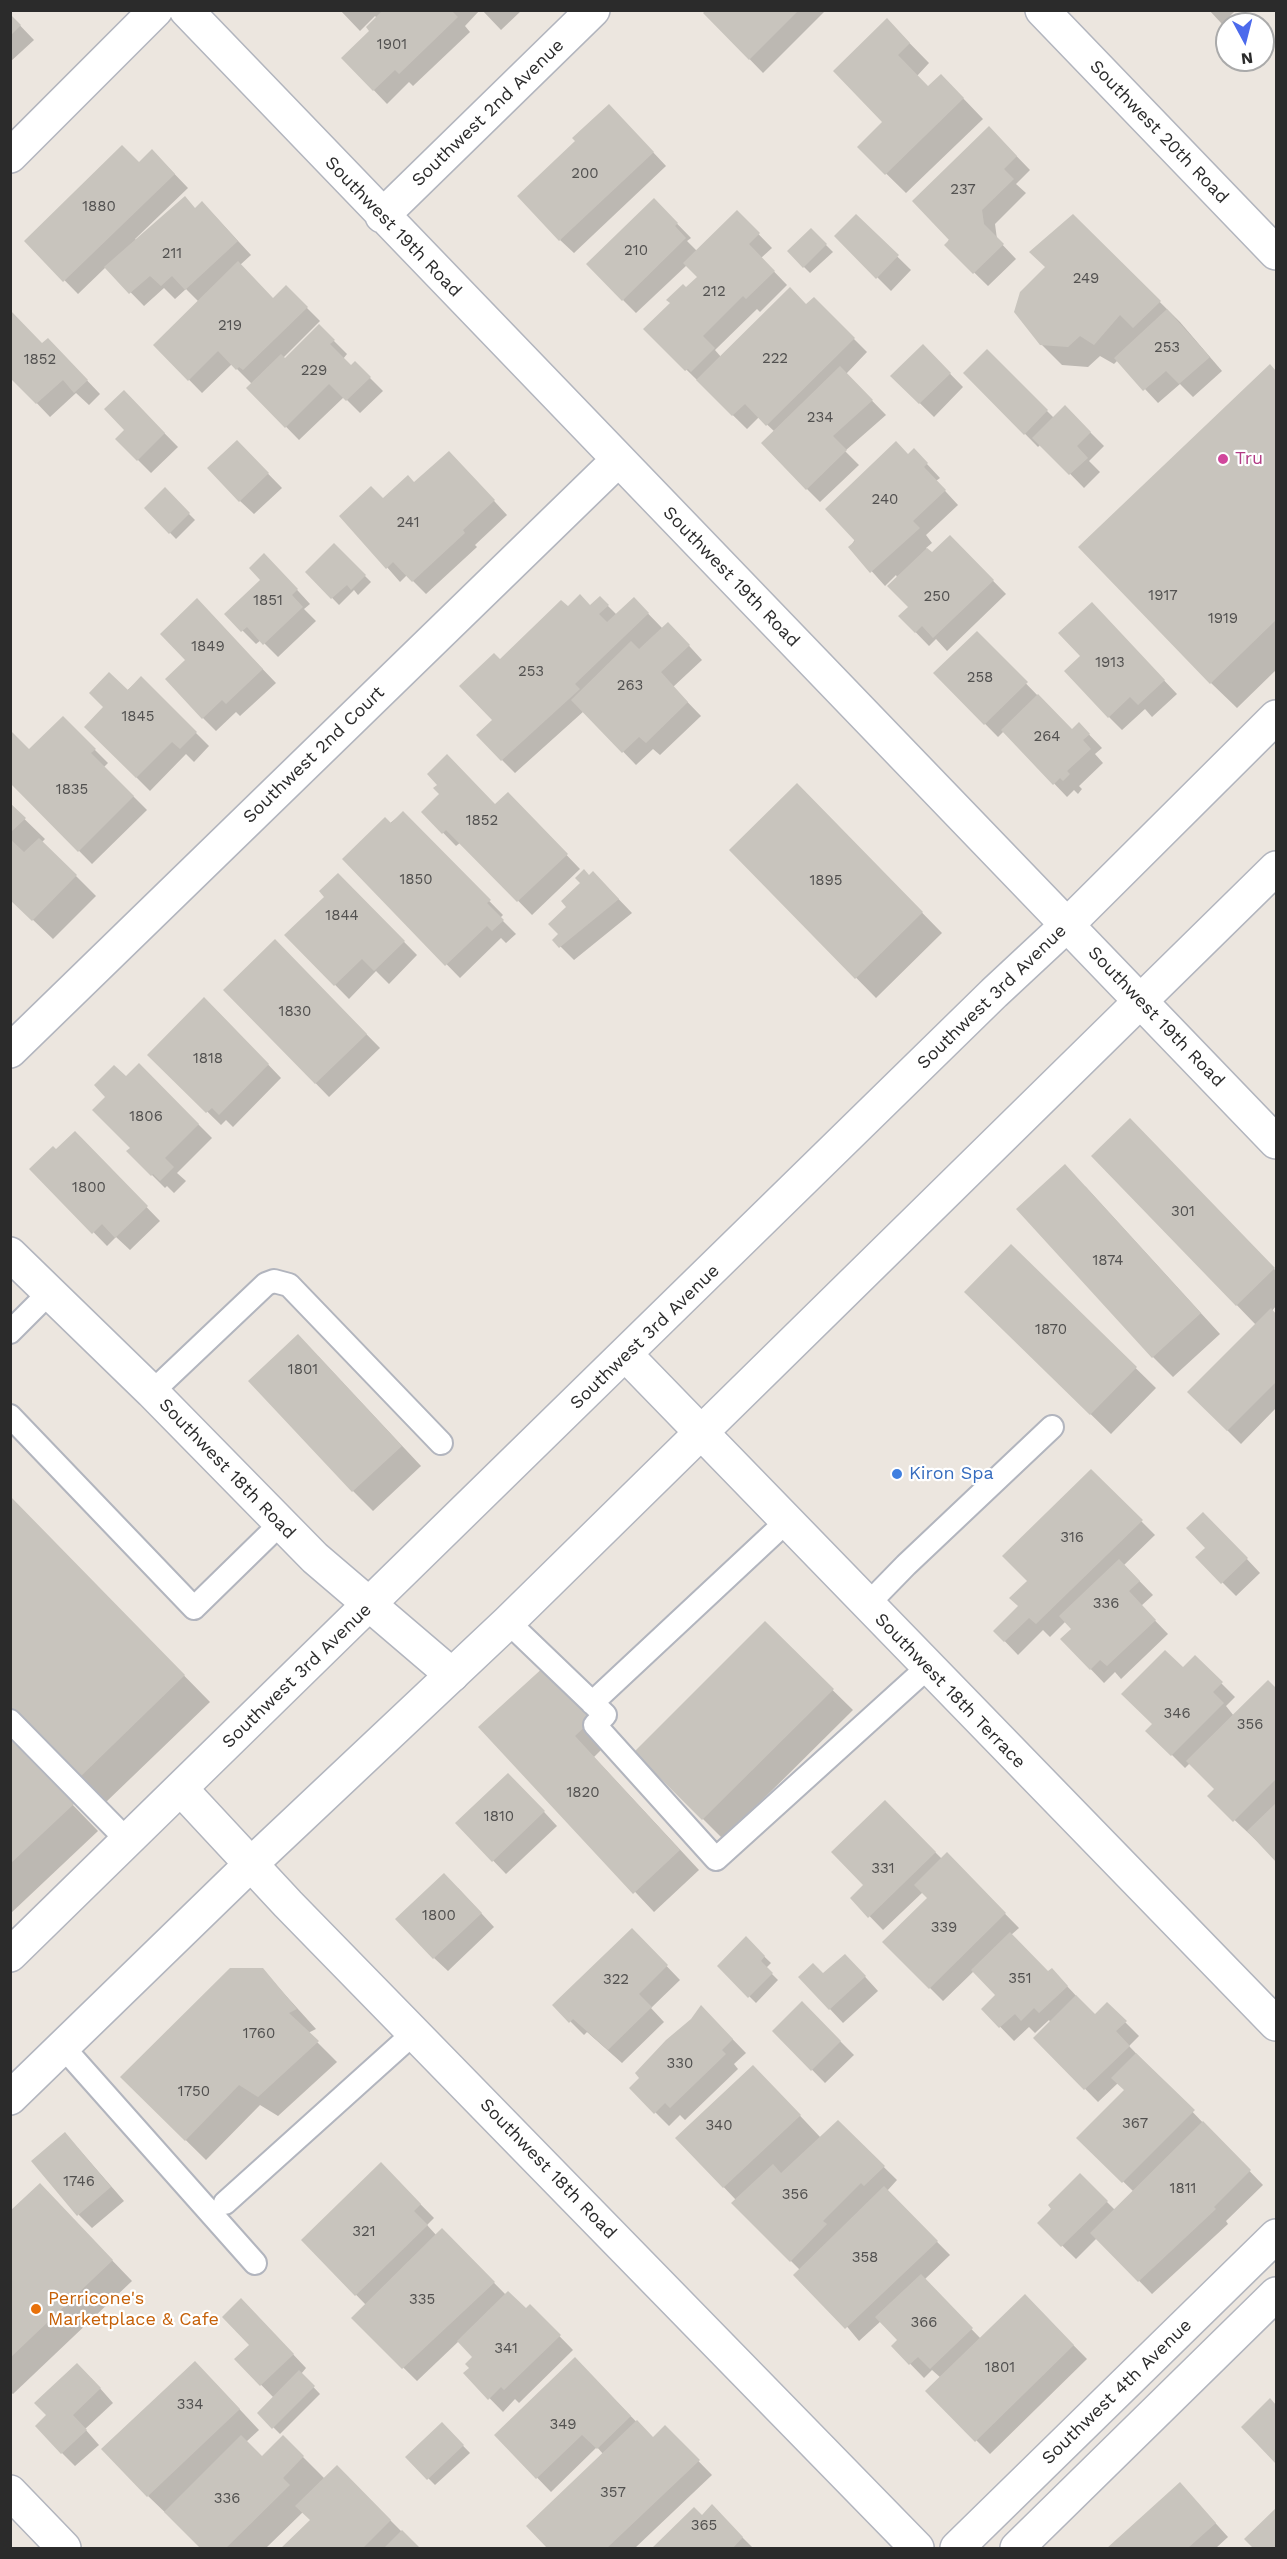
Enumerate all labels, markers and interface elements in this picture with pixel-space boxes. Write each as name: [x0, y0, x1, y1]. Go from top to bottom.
north arrow: [1215, 12, 1275, 72]
street label: Southwest 2nd Avenue: [407, 35, 569, 191]
house number: 1901: [377, 36, 407, 54]
text: N: [1240, 48, 1254, 69]
street label: Southwest 20th Road: [1085, 56, 1233, 208]
street label: Southwest 19th Road: [320, 152, 466, 302]
house number: 200: [571, 165, 599, 183]
house number: 237: [950, 181, 976, 199]
house number: 1880: [82, 198, 116, 216]
house number: 210: [624, 242, 648, 260]
house number: 211: [162, 245, 182, 263]
house number: 249: [1073, 270, 1099, 288]
house number: 212: [702, 283, 726, 301]
house number: 219: [218, 317, 242, 335]
house number: 253: [1154, 339, 1180, 357]
house number: 222: [762, 350, 788, 368]
house number: 1852: [24, 351, 56, 369]
house number: 229: [301, 362, 327, 380]
house number: 234: [807, 409, 833, 427]
place label: Tru: [1235, 448, 1263, 470]
marker: Tru: [1216, 452, 1230, 466]
house number: 240: [872, 491, 898, 509]
street label: Southwest 19th Road: [658, 502, 804, 652]
house number: 241: [396, 514, 420, 532]
house number: 1917: [1148, 587, 1178, 605]
house number: 250: [924, 588, 950, 606]
house number: 1851: [253, 592, 283, 610]
house number: 1919: [1208, 610, 1238, 628]
house number: 1849: [191, 638, 225, 656]
house number: 1913: [1095, 654, 1125, 672]
house number: 253: [518, 663, 544, 681]
house number: 258: [967, 669, 993, 687]
house number: 263: [617, 677, 643, 695]
street label: Southwest 2nd Court: [239, 682, 389, 828]
house number: 1845: [122, 708, 154, 726]
house number: 264: [1033, 728, 1061, 746]
house number: 1835: [56, 781, 88, 799]
house number: 1852: [466, 812, 498, 830]
house number: 1850: [399, 871, 433, 889]
house number: 1895: [809, 872, 843, 890]
house number: 1844: [325, 907, 359, 925]
street label: Southwest 3rd Avenue: [913, 920, 1071, 1074]
street label: Southwest 19th Road: [1083, 942, 1229, 1092]
house number: 1830: [279, 1003, 311, 1021]
house number: 1818: [193, 1050, 223, 1068]
house number: 1806: [129, 1108, 163, 1126]
house number: 1800: [72, 1179, 106, 1197]
house number: 301: [1171, 1203, 1195, 1221]
house number: 1874: [1092, 1252, 1124, 1270]
street label: Southwest 3rd Avenue: [566, 1260, 724, 1414]
house number: 1870: [1035, 1321, 1067, 1339]
house number: 1801: [288, 1361, 318, 1379]
street label: Southwest 18th Road: [154, 1394, 300, 1544]
place label: Kiron Spa: [909, 1463, 994, 1485]
marker: Kiron Spa: [890, 1467, 904, 1481]
house number: 316: [1060, 1529, 1084, 1547]
house number: 336: [1093, 1595, 1119, 1613]
street label: Southwest 3rd Avenue: [218, 1599, 376, 1753]
street label: Southwest 18th Terrace: [870, 1609, 1030, 1773]
house number: 346: [1163, 1705, 1191, 1723]
house number: 356: [1237, 1716, 1263, 1734]
house number: 1820: [566, 1784, 600, 1802]
house number: 1810: [484, 1808, 514, 1826]
house number: 331: [871, 1860, 895, 1878]
house number: 1800: [422, 1907, 456, 1925]
house number: 339: [931, 1919, 957, 1937]
house number: 351: [1008, 1970, 1032, 1988]
house number: 322: [603, 1971, 629, 1989]
house number: 1760: [243, 2025, 275, 2043]
house number: 330: [667, 2055, 693, 2073]
house number: 1750: [178, 2083, 210, 2101]
street label: Southwest 18th Road: [475, 2094, 621, 2244]
house number: 367: [1122, 2115, 1148, 2133]
house number: 340: [705, 2117, 733, 2135]
house number: 1746: [63, 2173, 95, 2191]
house number: 1811: [1170, 2180, 1196, 2198]
house number: 356: [782, 2186, 808, 2204]
house number: 321: [352, 2223, 376, 2241]
house number: 358: [852, 2249, 878, 2267]
place label: Perricone's Marketplace & Cafe: [48, 2288, 219, 2330]
house number: 335: [409, 2291, 435, 2309]
marker: Perricone's Marketplace & Cafe: [29, 2302, 43, 2316]
house number: 366: [911, 2314, 937, 2332]
street label: Southwest 4th Avenue: [1038, 2315, 1196, 2469]
house number: 341: [494, 2340, 518, 2358]
house number: 1801: [985, 2359, 1015, 2377]
house number: 334: [177, 2396, 203, 2414]
house number: 349: [549, 2416, 577, 2434]
house number: 357: [600, 2484, 626, 2502]
house number: 336: [214, 2490, 240, 2508]
house number: 365: [691, 2517, 717, 2535]

